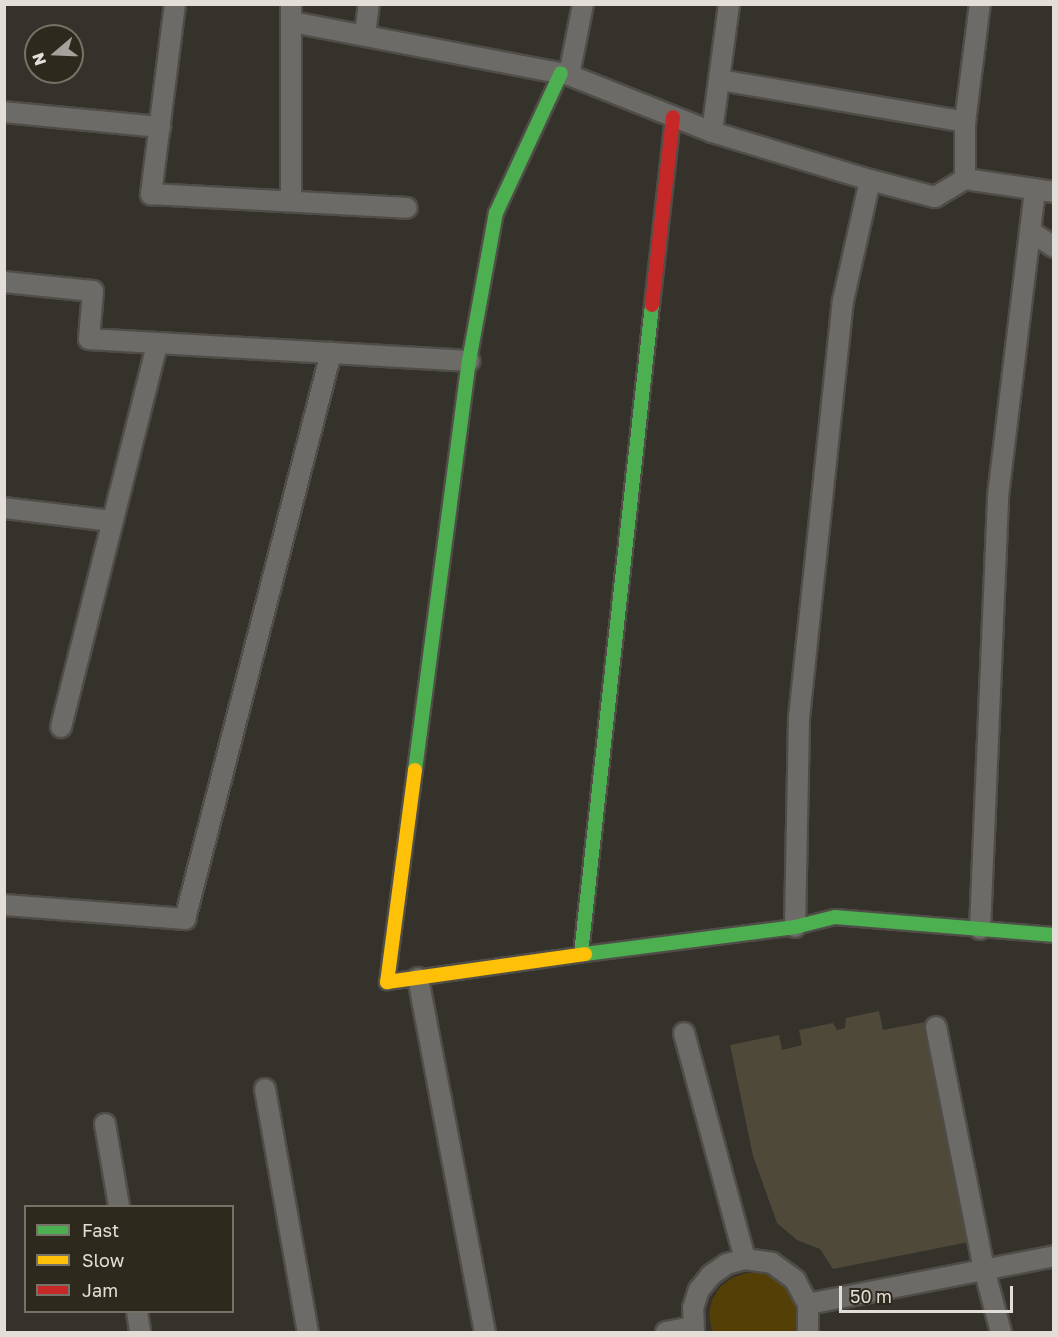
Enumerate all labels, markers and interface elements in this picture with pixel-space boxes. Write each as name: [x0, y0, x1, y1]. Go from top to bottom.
north arrow: [24, 24, 84, 84]
text: N: [27, 50, 50, 68]
legend: [24, 1205, 234, 1313]
text: Fast: [82, 1219, 119, 1241]
text: Slow: [82, 1249, 124, 1271]
scale bar: [842, 1274, 1016, 1312]
text: Jam: [82, 1279, 118, 1301]
text: 50 m: [850, 1285, 892, 1307]

